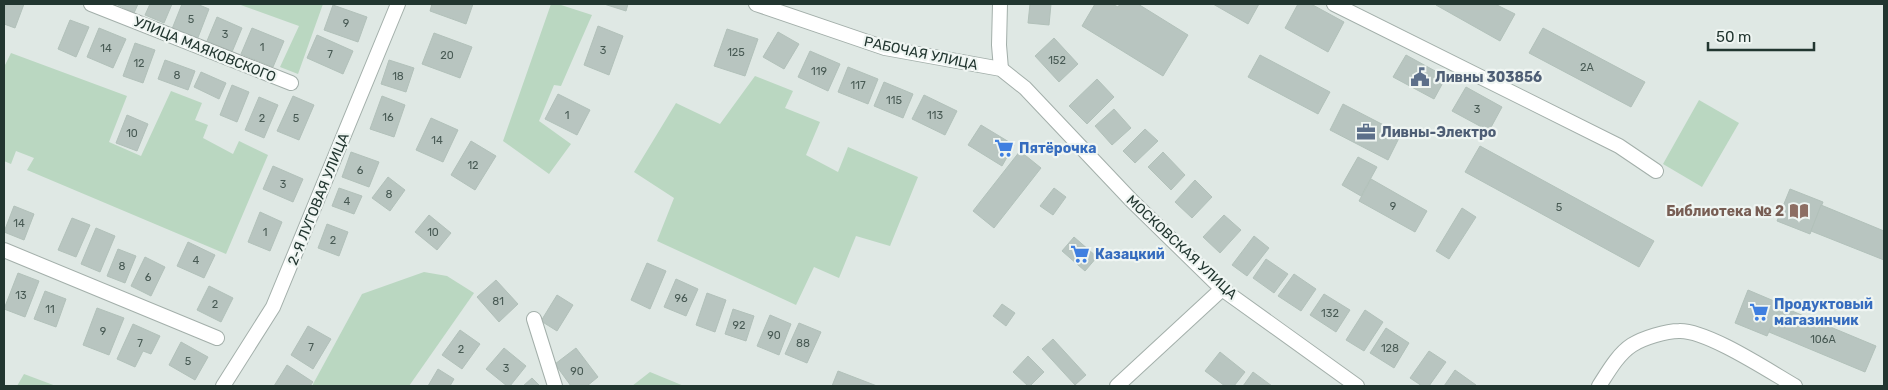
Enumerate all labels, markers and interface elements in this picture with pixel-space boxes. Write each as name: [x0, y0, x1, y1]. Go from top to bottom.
street label: УЛИЦА МАЯКОВСКОГО: [131, 13, 278, 86]
house number: 5: [188, 13, 195, 26]
house number: 9: [343, 17, 349, 30]
scale bar: [1708, 20, 1814, 52]
house number: 3: [222, 28, 229, 41]
text: 50 m: [1716, 28, 1751, 46]
street label: РАБОЧАЯ УЛИЦА: [863, 33, 980, 74]
house number: 1: [260, 41, 264, 54]
house number: 14: [100, 42, 112, 55]
house number: 3: [600, 44, 607, 57]
house number: 125: [727, 46, 745, 59]
house number: 7: [327, 48, 333, 61]
house number: 20: [440, 49, 454, 62]
house number: 152: [1048, 54, 1066, 67]
house number: 12: [133, 57, 145, 70]
house number: 2А: [1580, 61, 1595, 74]
house number: 119: [811, 65, 827, 78]
public building icon: Ливны 303856: [1409, 66, 1431, 88]
house number: 8: [174, 69, 181, 82]
place label: Ливны 303856: [1435, 69, 1542, 86]
house number: 18: [392, 70, 404, 83]
house number: 117: [850, 79, 866, 92]
house number: 115: [886, 94, 902, 107]
house number: 3: [1474, 103, 1481, 116]
house number: 1: [565, 109, 569, 122]
house number: 113: [927, 109, 943, 122]
house number: 16: [382, 111, 394, 124]
house number: 2: [259, 112, 265, 125]
house number: 5: [293, 112, 300, 125]
office icon: Ливны-Электро: [1355, 121, 1377, 143]
place label: Ливны-Электро: [1381, 124, 1496, 141]
house number: 10: [126, 127, 138, 140]
street label: 2-Я ЛУГОВАЯ УЛИЦА: [284, 130, 352, 268]
house number: 14: [431, 134, 443, 147]
supermarket icon: Пятёрочка: [993, 137, 1015, 159]
place label: Пятёрочка: [1019, 140, 1096, 157]
house number: 12: [467, 159, 479, 172]
house number: 6: [357, 164, 364, 177]
house number: 3: [280, 178, 287, 191]
house number: 8: [386, 188, 393, 201]
street label: МОСКОВСКАЯ УЛИЦА: [1123, 192, 1241, 304]
house number: 4: [344, 195, 351, 208]
house number: 9: [1390, 200, 1396, 213]
library icon: Библиотека № 2: [1788, 200, 1810, 222]
house number: 5: [1556, 201, 1563, 214]
place label: Библиотека № 2: [1666, 203, 1784, 220]
house number: 14: [13, 217, 25, 230]
house number: 1: [263, 226, 267, 239]
house number: 10: [427, 226, 439, 239]
house number: 2: [330, 233, 336, 247]
supermarket icon: Казацкий: [1069, 243, 1091, 265]
place label: Казацкий: [1095, 246, 1165, 263]
house number: 4: [193, 254, 200, 267]
house number: 8: [119, 260, 126, 273]
house number: 6: [145, 271, 152, 284]
house number: 13: [15, 289, 27, 302]
house number: 96: [674, 292, 688, 305]
house number: 81: [492, 295, 504, 308]
place label: Продуктовый магазинчик: [1774, 296, 1873, 329]
house number: 2: [212, 298, 218, 311]
supermarket icon: Продуктовый магазинчик: [1748, 301, 1770, 323]
house number: 11: [45, 303, 55, 316]
house number: 132: [1321, 307, 1339, 320]
house number: 92: [733, 319, 745, 332]
house number: 9: [100, 325, 106, 338]
house number: 90: [767, 329, 781, 342]
house number: 106А: [1810, 333, 1836, 346]
house number: 7: [137, 337, 143, 350]
house number: 88: [796, 337, 810, 350]
house number: 7: [308, 341, 314, 354]
house number: 128: [1381, 342, 1399, 355]
house number: 2: [458, 343, 464, 356]
house number: 5: [185, 355, 192, 368]
house number: 3: [503, 362, 510, 375]
house number: 90: [570, 365, 584, 378]

